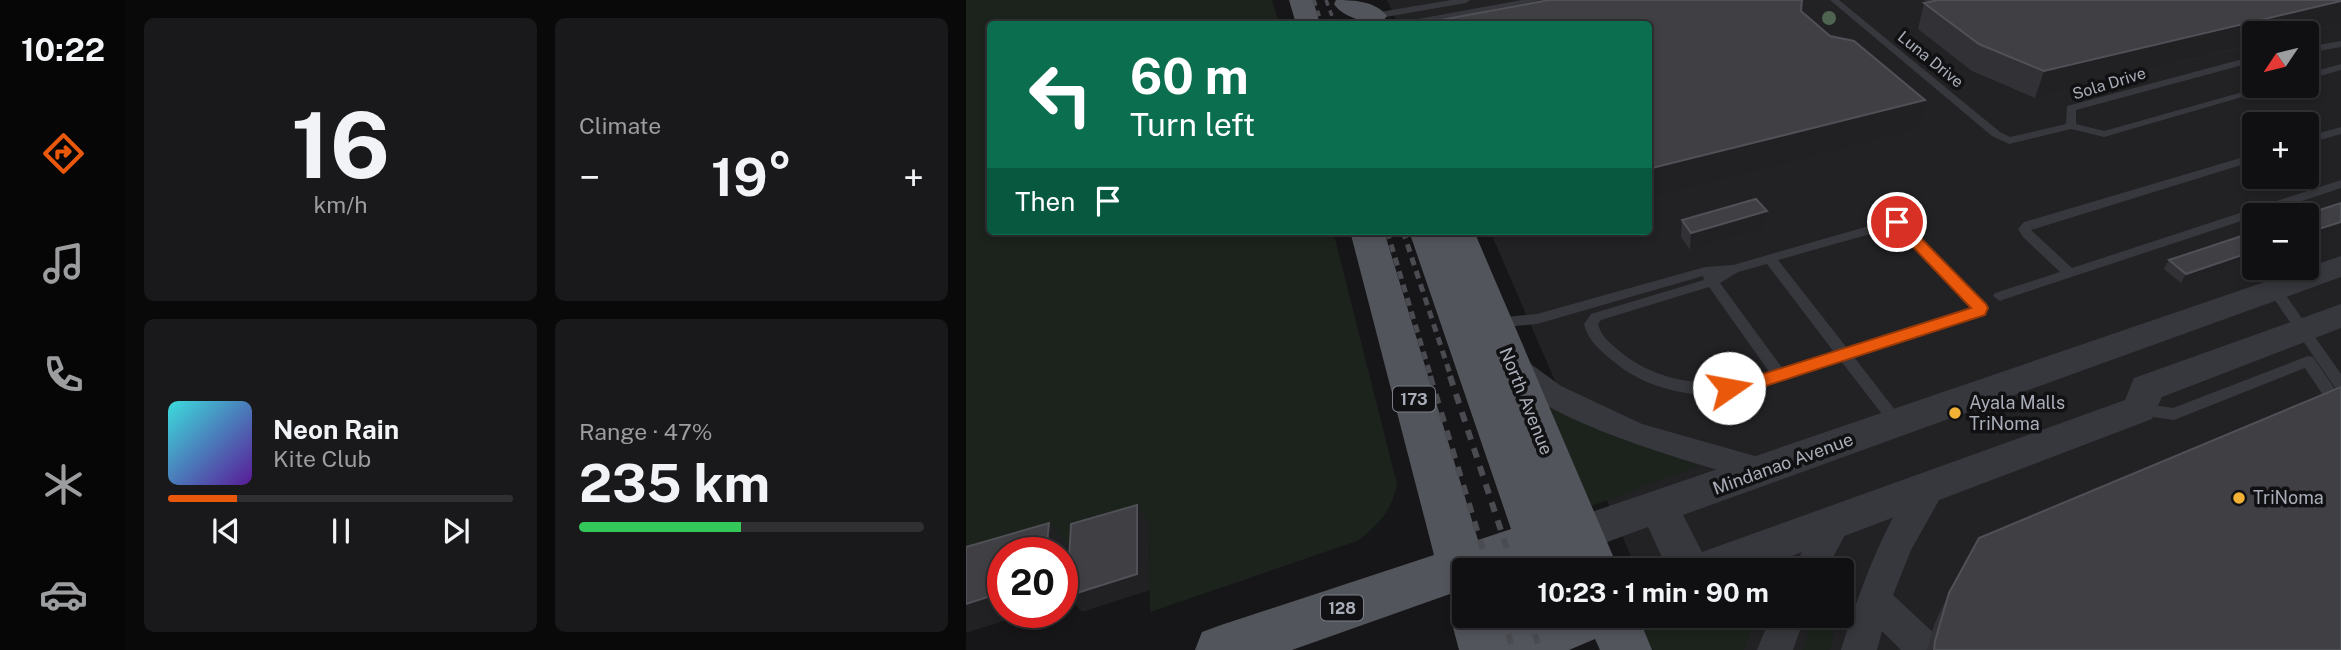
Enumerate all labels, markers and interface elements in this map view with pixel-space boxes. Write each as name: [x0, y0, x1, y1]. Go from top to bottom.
north arrow: [2242, 21, 2319, 98]
map controls: [2242, 21, 2319, 280]
street label: Luna Drive: [1894, 27, 1967, 92]
text: 10:22: [21, 31, 105, 68]
text: 60 m: [1130, 47, 1249, 105]
icon: left: [1015, 49, 1106, 140]
street label: Sola Drive: [2070, 63, 2148, 104]
text: 16: [291, 92, 390, 198]
text: Turn left: [1130, 106, 1255, 143]
text: Climate: [579, 112, 661, 139]
button: +: [2242, 112, 2319, 189]
icon: directions: [39, 129, 88, 178]
text: 19°: [711, 147, 792, 208]
text: −: [579, 155, 600, 200]
text: +: [903, 155, 924, 200]
icon: arrive: [1089, 182, 1127, 220]
text: Then: [1015, 186, 1075, 217]
text: km/h: [313, 191, 368, 218]
pin: [1867, 192, 1927, 252]
icon: arrive: [1878, 203, 1916, 241]
button: −: [2242, 203, 2319, 280]
icon: music: [39, 239, 88, 288]
street label: North Avenue: [1495, 344, 1558, 458]
icon: phone: [39, 350, 88, 399]
position arrow: [1692, 351, 1766, 425]
road number: 173: [1393, 386, 1435, 412]
place label: Ayala Malls TriNoma: [1969, 392, 2065, 434]
marker: Ayala Malls TriNoma: [1947, 405, 1963, 421]
text: Neon Rain: [273, 414, 399, 445]
text: Range · 47%: [579, 418, 713, 445]
street label: Mindanao Avenue: [1710, 428, 1856, 499]
text: Kite Club: [273, 445, 371, 472]
text: 235 km: [579, 453, 770, 514]
icon: climate: [39, 460, 88, 509]
place label: TriNoma: [2253, 487, 2324, 508]
marker: TriNoma: [2231, 490, 2247, 506]
icon: previous: [207, 512, 245, 550]
icon: pause: [322, 512, 360, 550]
icon: next: [437, 512, 475, 550]
speed limit sign: 20: [987, 537, 1078, 628]
icon: car: [39, 570, 88, 619]
text: 10:23 · 1 min · 90 m: [1537, 577, 1769, 608]
road number: 128: [1321, 596, 1363, 621]

